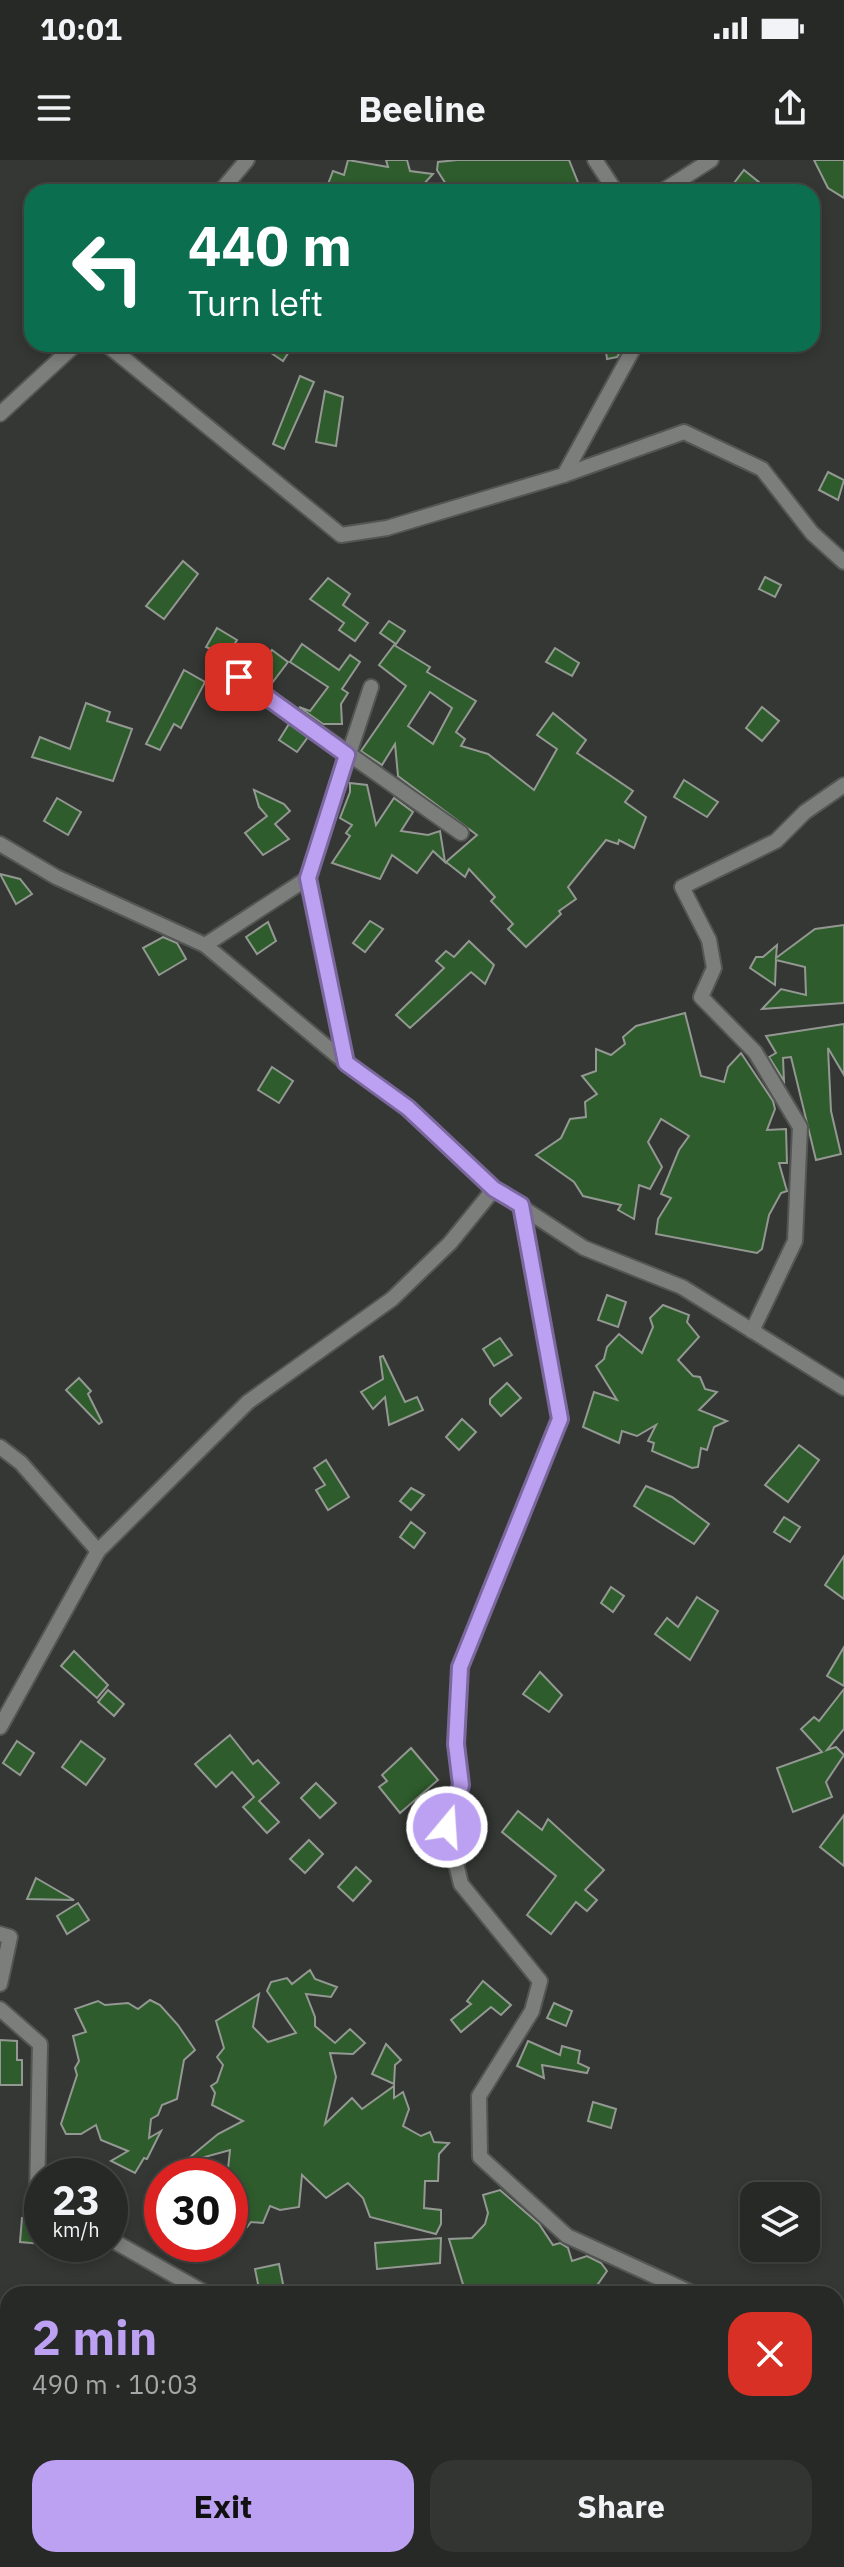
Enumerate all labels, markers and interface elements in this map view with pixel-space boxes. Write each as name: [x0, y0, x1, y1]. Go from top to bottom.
text: 10:01: [40, 9, 122, 48]
text: Beeline: [358, 85, 486, 132]
icon: menu: [32, 86, 76, 130]
icon: share: [768, 86, 812, 130]
text: 440 m: [188, 209, 352, 281]
icon: left: [56, 216, 160, 320]
text: Turn left: [188, 279, 323, 326]
pin: [205, 643, 273, 711]
icon: arrive: [217, 655, 261, 699]
position arrow: [405, 1785, 489, 1869]
speed limit sign: 30: [144, 2158, 248, 2262]
text: 23: [52, 2174, 100, 2226]
map controls: [740, 2182, 820, 2262]
button: layers: [740, 2182, 820, 2262]
text: km/h: [52, 2216, 100, 2243]
text: 2 min: [32, 2306, 157, 2368]
button: close: [728, 2312, 812, 2396]
text: 490 m · 10:03: [32, 2367, 198, 2401]
button: Exit: [32, 2460, 414, 2552]
button: Share: [430, 2460, 812, 2552]

